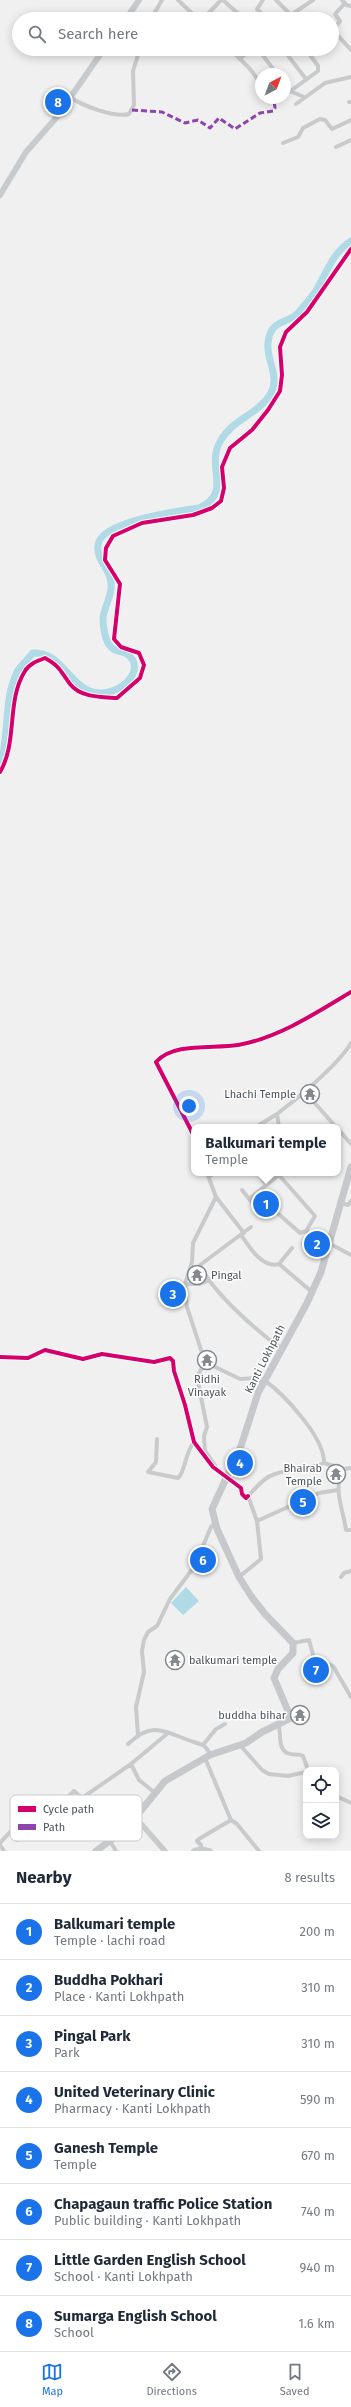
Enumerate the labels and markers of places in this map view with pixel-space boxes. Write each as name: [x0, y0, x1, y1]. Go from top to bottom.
pin: 8: [45, 87, 71, 117]
temple icon: Lhachi Temple: [299, 1083, 321, 1105]
place label: Lhachi Temple: [224, 1088, 296, 1101]
pin: 1: [253, 1189, 279, 1219]
pin: 2: [304, 1229, 330, 1259]
temple icon: Pingal: [186, 1264, 208, 1286]
place label: Pingal: [211, 1269, 242, 1282]
pin: 3: [160, 1279, 186, 1309]
temple icon: Ridhi Vinayak: [196, 1349, 218, 1371]
place label: Ridhi Vinayak: [188, 1373, 227, 1399]
pin: 4: [227, 1448, 253, 1478]
place label: Bhairab Temple: [283, 1462, 322, 1488]
temple icon: Bhairab Temple: [325, 1463, 347, 1485]
pin: 5: [290, 1487, 316, 1517]
pin: 6: [190, 1545, 216, 1575]
temple icon: balkumari temple: [164, 1649, 186, 1671]
place label: balkumari temple: [189, 1654, 277, 1667]
pin: 7: [303, 1655, 329, 1685]
temple icon: buddha bihar: [289, 1704, 311, 1726]
place label: buddha bihar: [218, 1709, 287, 1722]

